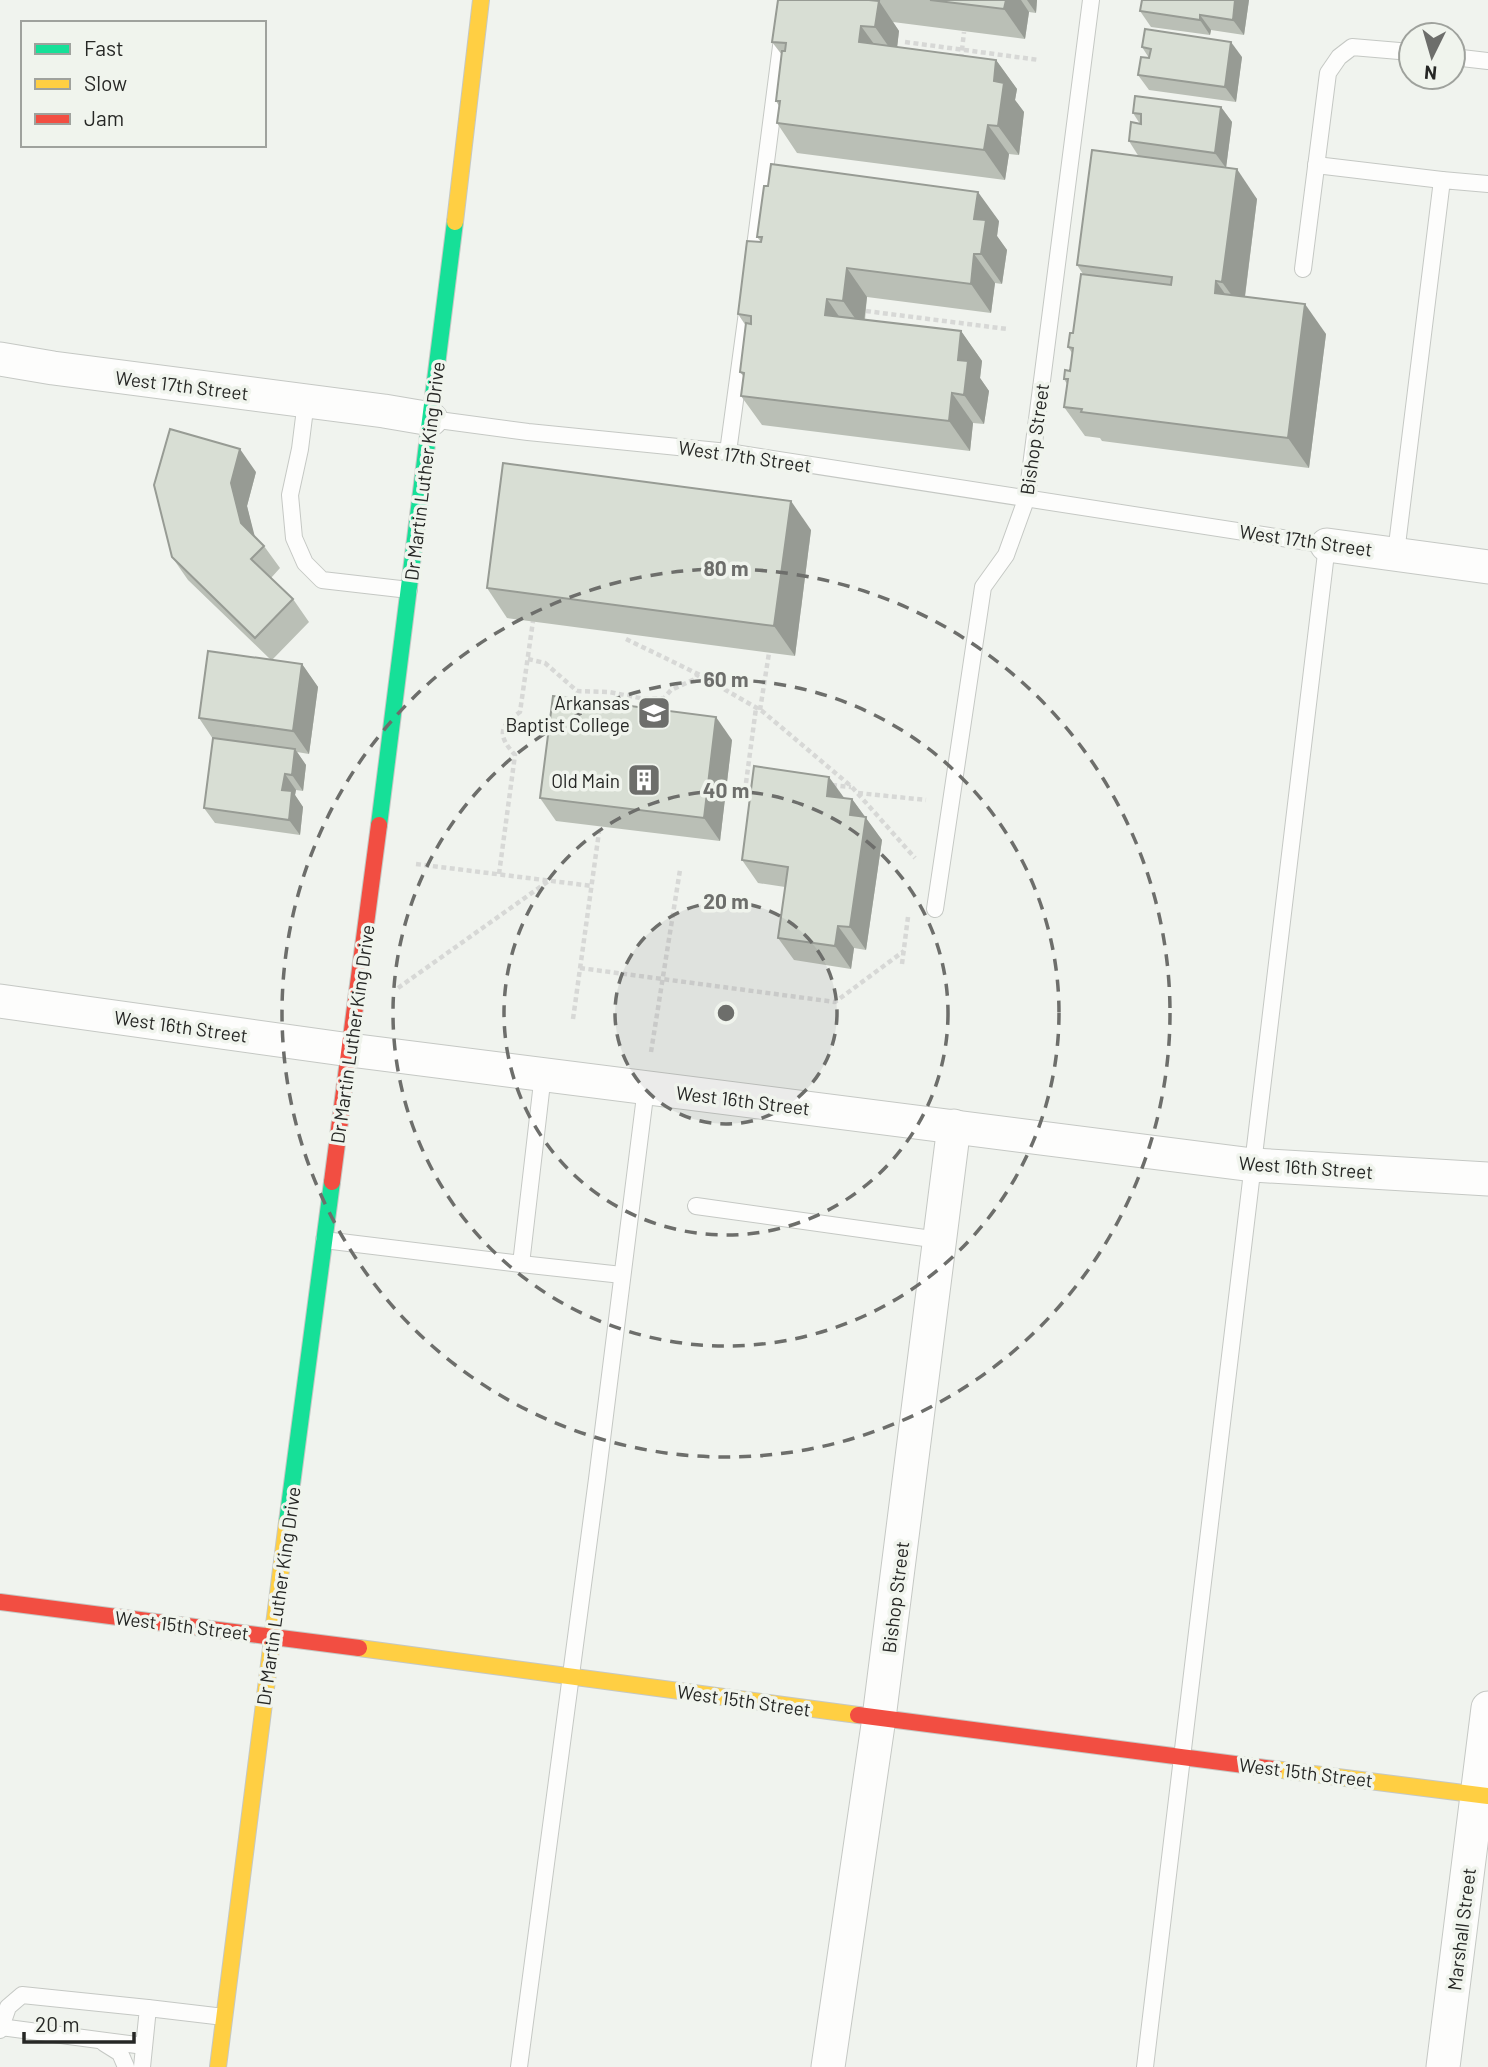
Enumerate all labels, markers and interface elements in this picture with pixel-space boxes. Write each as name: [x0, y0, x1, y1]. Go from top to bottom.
legend: [21, 21, 266, 147]
north arrow: [1397, 21, 1467, 91]
text: Fast: [84, 35, 124, 60]
text: N: [1423, 61, 1438, 85]
text: Slow: [84, 70, 127, 95]
text: Jam: [84, 105, 124, 130]
street label: Dr Martin Luther King Drive: [399, 360, 449, 582]
street label: West 17th Street: [114, 365, 250, 405]
street label: Bishop Street: [1015, 382, 1053, 496]
street label: West 17th Street: [677, 435, 813, 477]
street label: West 17th Street: [1238, 519, 1374, 561]
text: 80 m: [703, 555, 749, 580]
text: 60 m: [704, 666, 748, 691]
place label: Arkansas Baptist College: [505, 691, 630, 736]
school or university icon: Arkansas Baptist College: [635, 694, 673, 732]
building icon: Old Main: [625, 761, 663, 799]
place label: Old Main: [551, 769, 620, 792]
text: 40 m: [703, 777, 749, 802]
text: 20 m: [703, 888, 749, 913]
street label: Dr Martin Luther King Drive: [325, 923, 379, 1145]
centre of rings: [714, 1001, 738, 1025]
street label: West 16th Street: [113, 1005, 249, 1047]
street label: West 16th Street: [675, 1080, 811, 1120]
street label: West 16th Street: [1238, 1151, 1374, 1183]
street label: Dr Martin Luther King Drive: [251, 1485, 305, 1707]
street label: Bishop Street: [877, 1540, 913, 1654]
street label: West 15th Street: [114, 1605, 250, 1645]
street label: West 15th Street: [676, 1679, 812, 1721]
street label: West 15th Street: [1238, 1752, 1374, 1792]
street label: Marshall Street: [1442, 1866, 1480, 1992]
scale bar: [24, 2000, 135, 2044]
text: 20 m: [35, 2011, 80, 2036]

